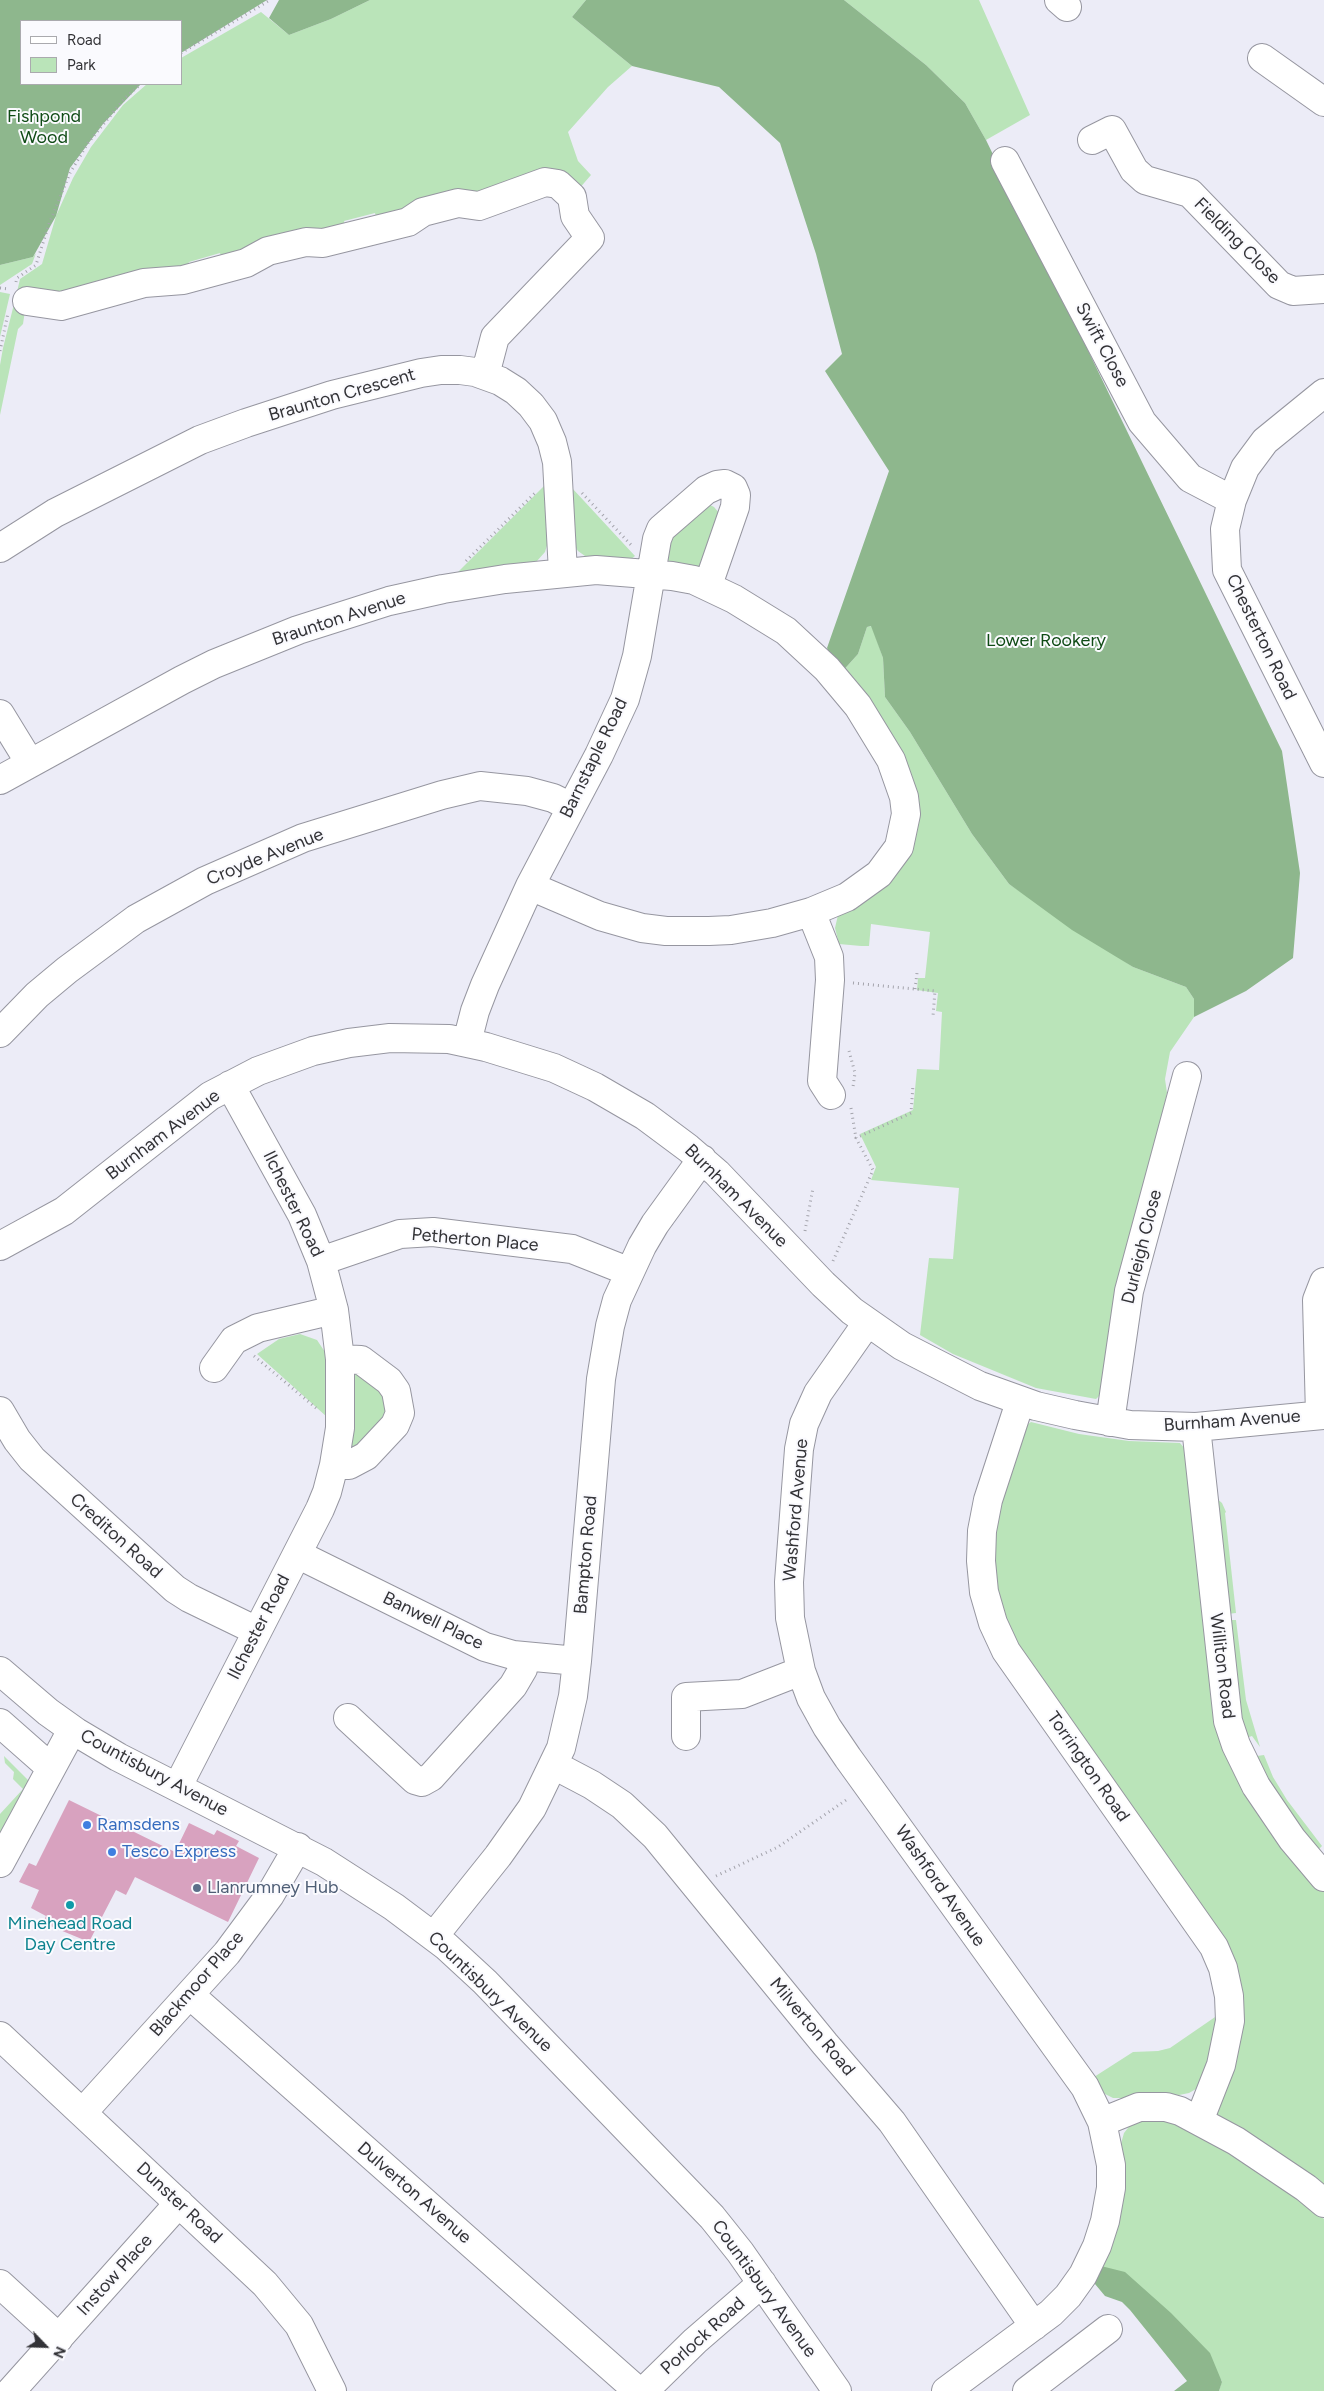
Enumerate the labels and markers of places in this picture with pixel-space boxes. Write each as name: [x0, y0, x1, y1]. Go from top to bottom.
place label: Ramsdens: [97, 1814, 180, 1836]
marker: Ramsdens: [81, 1819, 93, 1831]
place label: Tesco Express: [122, 1841, 236, 1863]
marker: Tesco Express: [106, 1846, 118, 1858]
place label: Llanrumney Hub: [207, 1877, 339, 1899]
marker: Llanrumney Hub: [191, 1882, 203, 1894]
marker: Minehead Road Day Centre: [64, 1899, 76, 1911]
place label: Minehead Road Day Centre: [8, 1913, 132, 1956]

